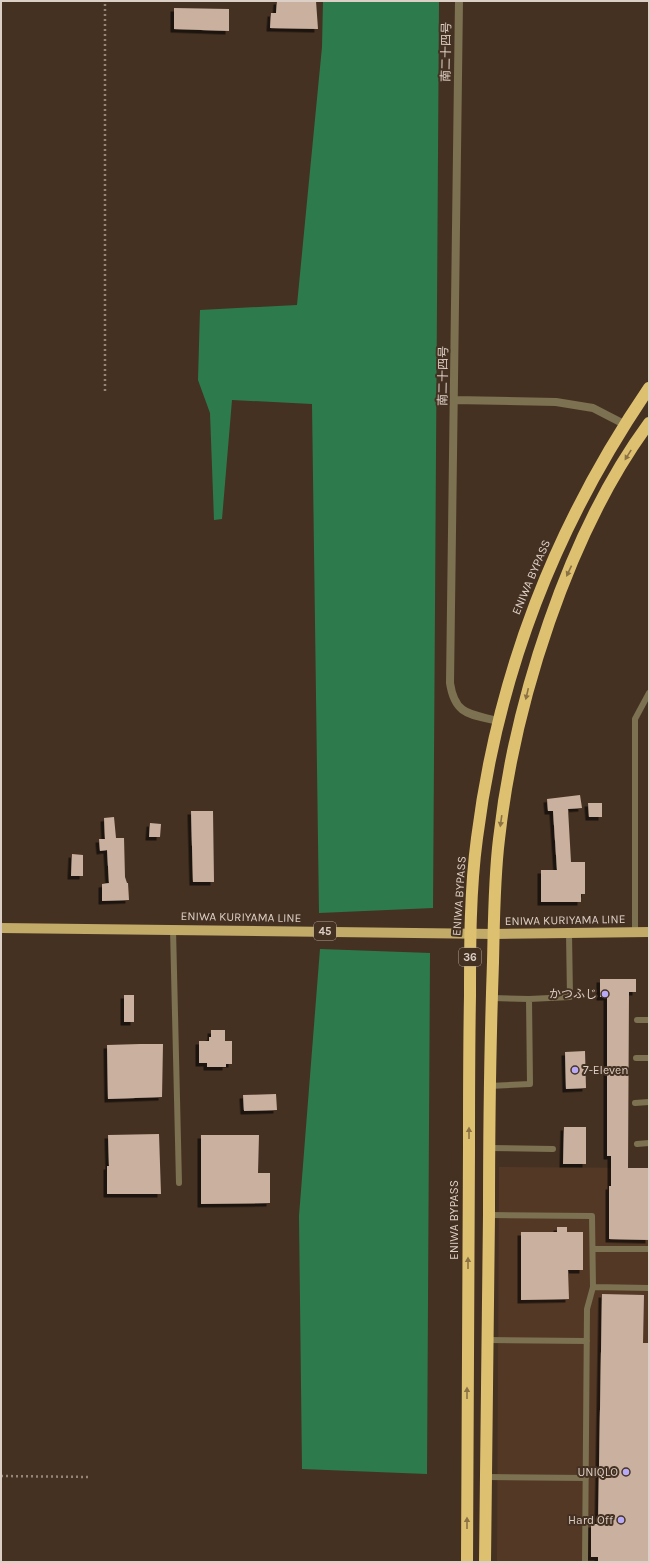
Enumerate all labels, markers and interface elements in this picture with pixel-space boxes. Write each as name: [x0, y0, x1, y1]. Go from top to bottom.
street label: 南二十四号: [438, 22, 454, 82]
street label: 南二十四号: [435, 346, 451, 406]
one-way arrow: [624, 449, 631, 461]
street label: ENIWA BYPASS: [509, 537, 553, 617]
one-way arrow: [566, 565, 572, 576]
one-way arrow: [523, 688, 529, 700]
one-way arrow: [498, 815, 504, 827]
street label: ENIWA BYPASS: [449, 856, 469, 936]
street label: ENIWA KURIYAMA LINE: [181, 909, 301, 925]
street label: ENIWA KURIYAMA LINE: [505, 912, 625, 928]
road number: 45: [314, 922, 336, 940]
road number: 36: [459, 948, 481, 966]
place label: かつふじ: [549, 987, 597, 1001]
marker: かつふじ: [600, 989, 610, 999]
place label: 7-Eleven: [583, 1063, 629, 1077]
marker: 7-Eleven: [570, 1065, 580, 1075]
one-way arrow: [466, 1126, 472, 1139]
street label: ENIWA BYPASS: [447, 1180, 461, 1260]
one-way arrow: [465, 1256, 471, 1269]
one-way arrow: [464, 1386, 470, 1399]
place label: UNIQLO: [577, 1465, 618, 1479]
marker: UNIQLO: [621, 1467, 631, 1477]
place label: Hard Off: [568, 1513, 614, 1527]
marker: Hard Off: [616, 1515, 626, 1525]
one-way arrow: [464, 1516, 470, 1529]

